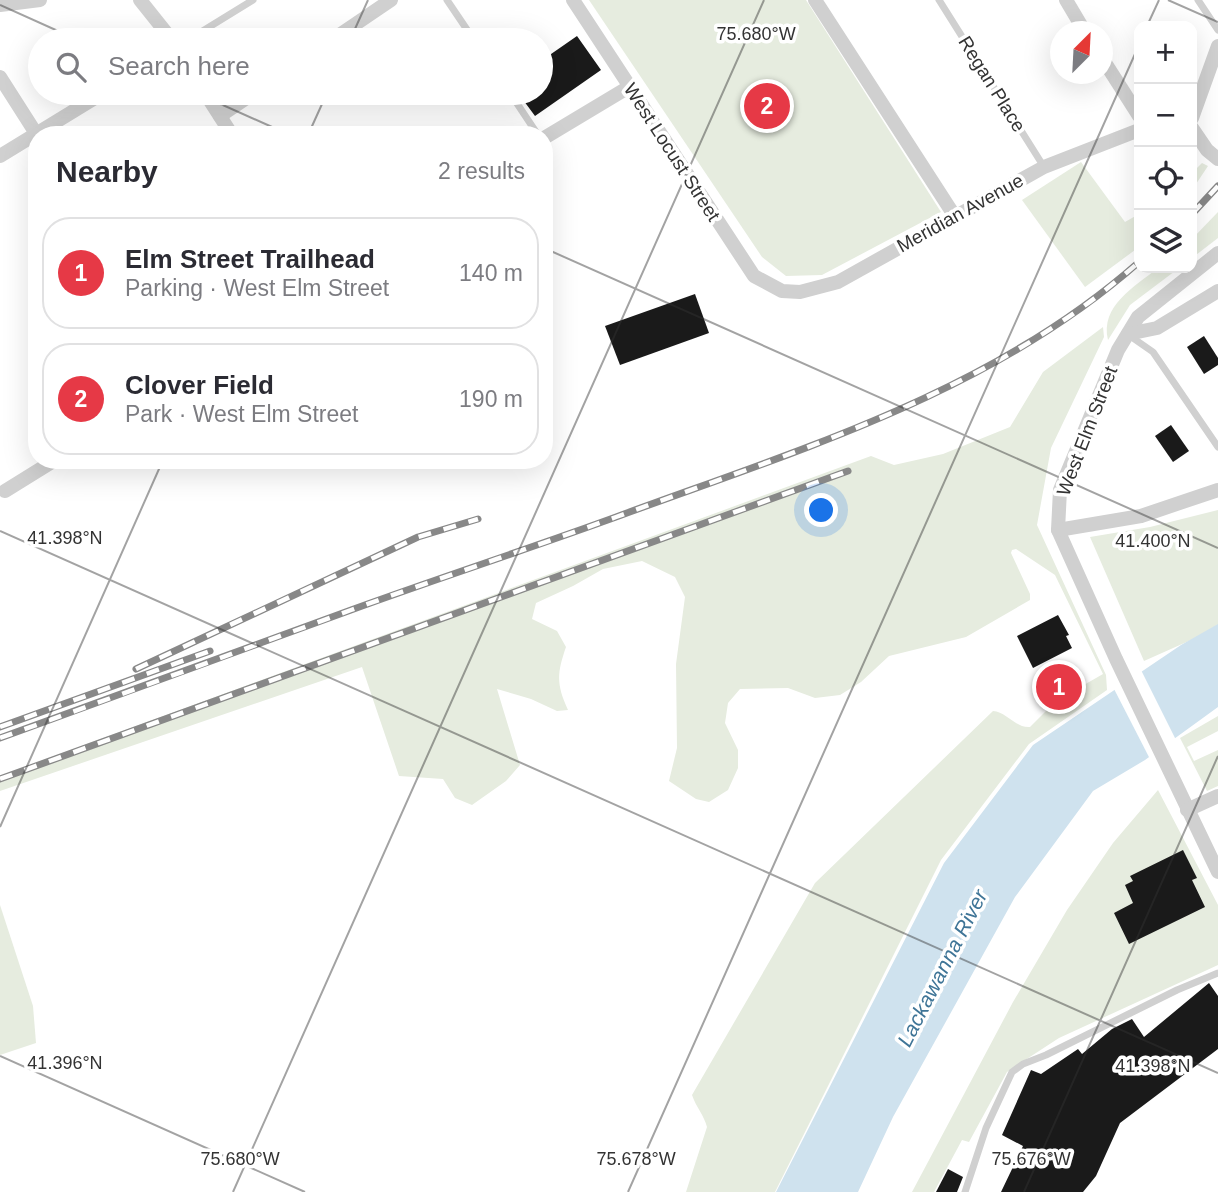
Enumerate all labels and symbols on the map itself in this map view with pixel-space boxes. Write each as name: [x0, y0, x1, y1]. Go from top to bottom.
north arrow: [1050, 21, 1113, 84]
text: 75.680°W: [716, 24, 796, 44]
street label: Regan Place: [954, 32, 1030, 136]
street label: West Locust Street: [620, 79, 725, 225]
pin: 2: [744, 80, 790, 132]
street label: Meridian Avenue: [893, 170, 1027, 256]
street label: West Elm Street: [1053, 363, 1122, 499]
your location: [804, 493, 838, 527]
text: 41.398°N: [27, 528, 103, 548]
text: 41.400°N: [1115, 531, 1191, 551]
pin: 1: [1036, 661, 1082, 713]
water label: Lackawanna River: [893, 885, 992, 1050]
text: 41.396°N: [27, 1053, 103, 1073]
text: 41.398°N: [1115, 1056, 1191, 1076]
text: 75.680°W: [200, 1149, 280, 1169]
text: 75.678°W: [596, 1149, 676, 1169]
text: 75.676°W: [991, 1149, 1071, 1169]

